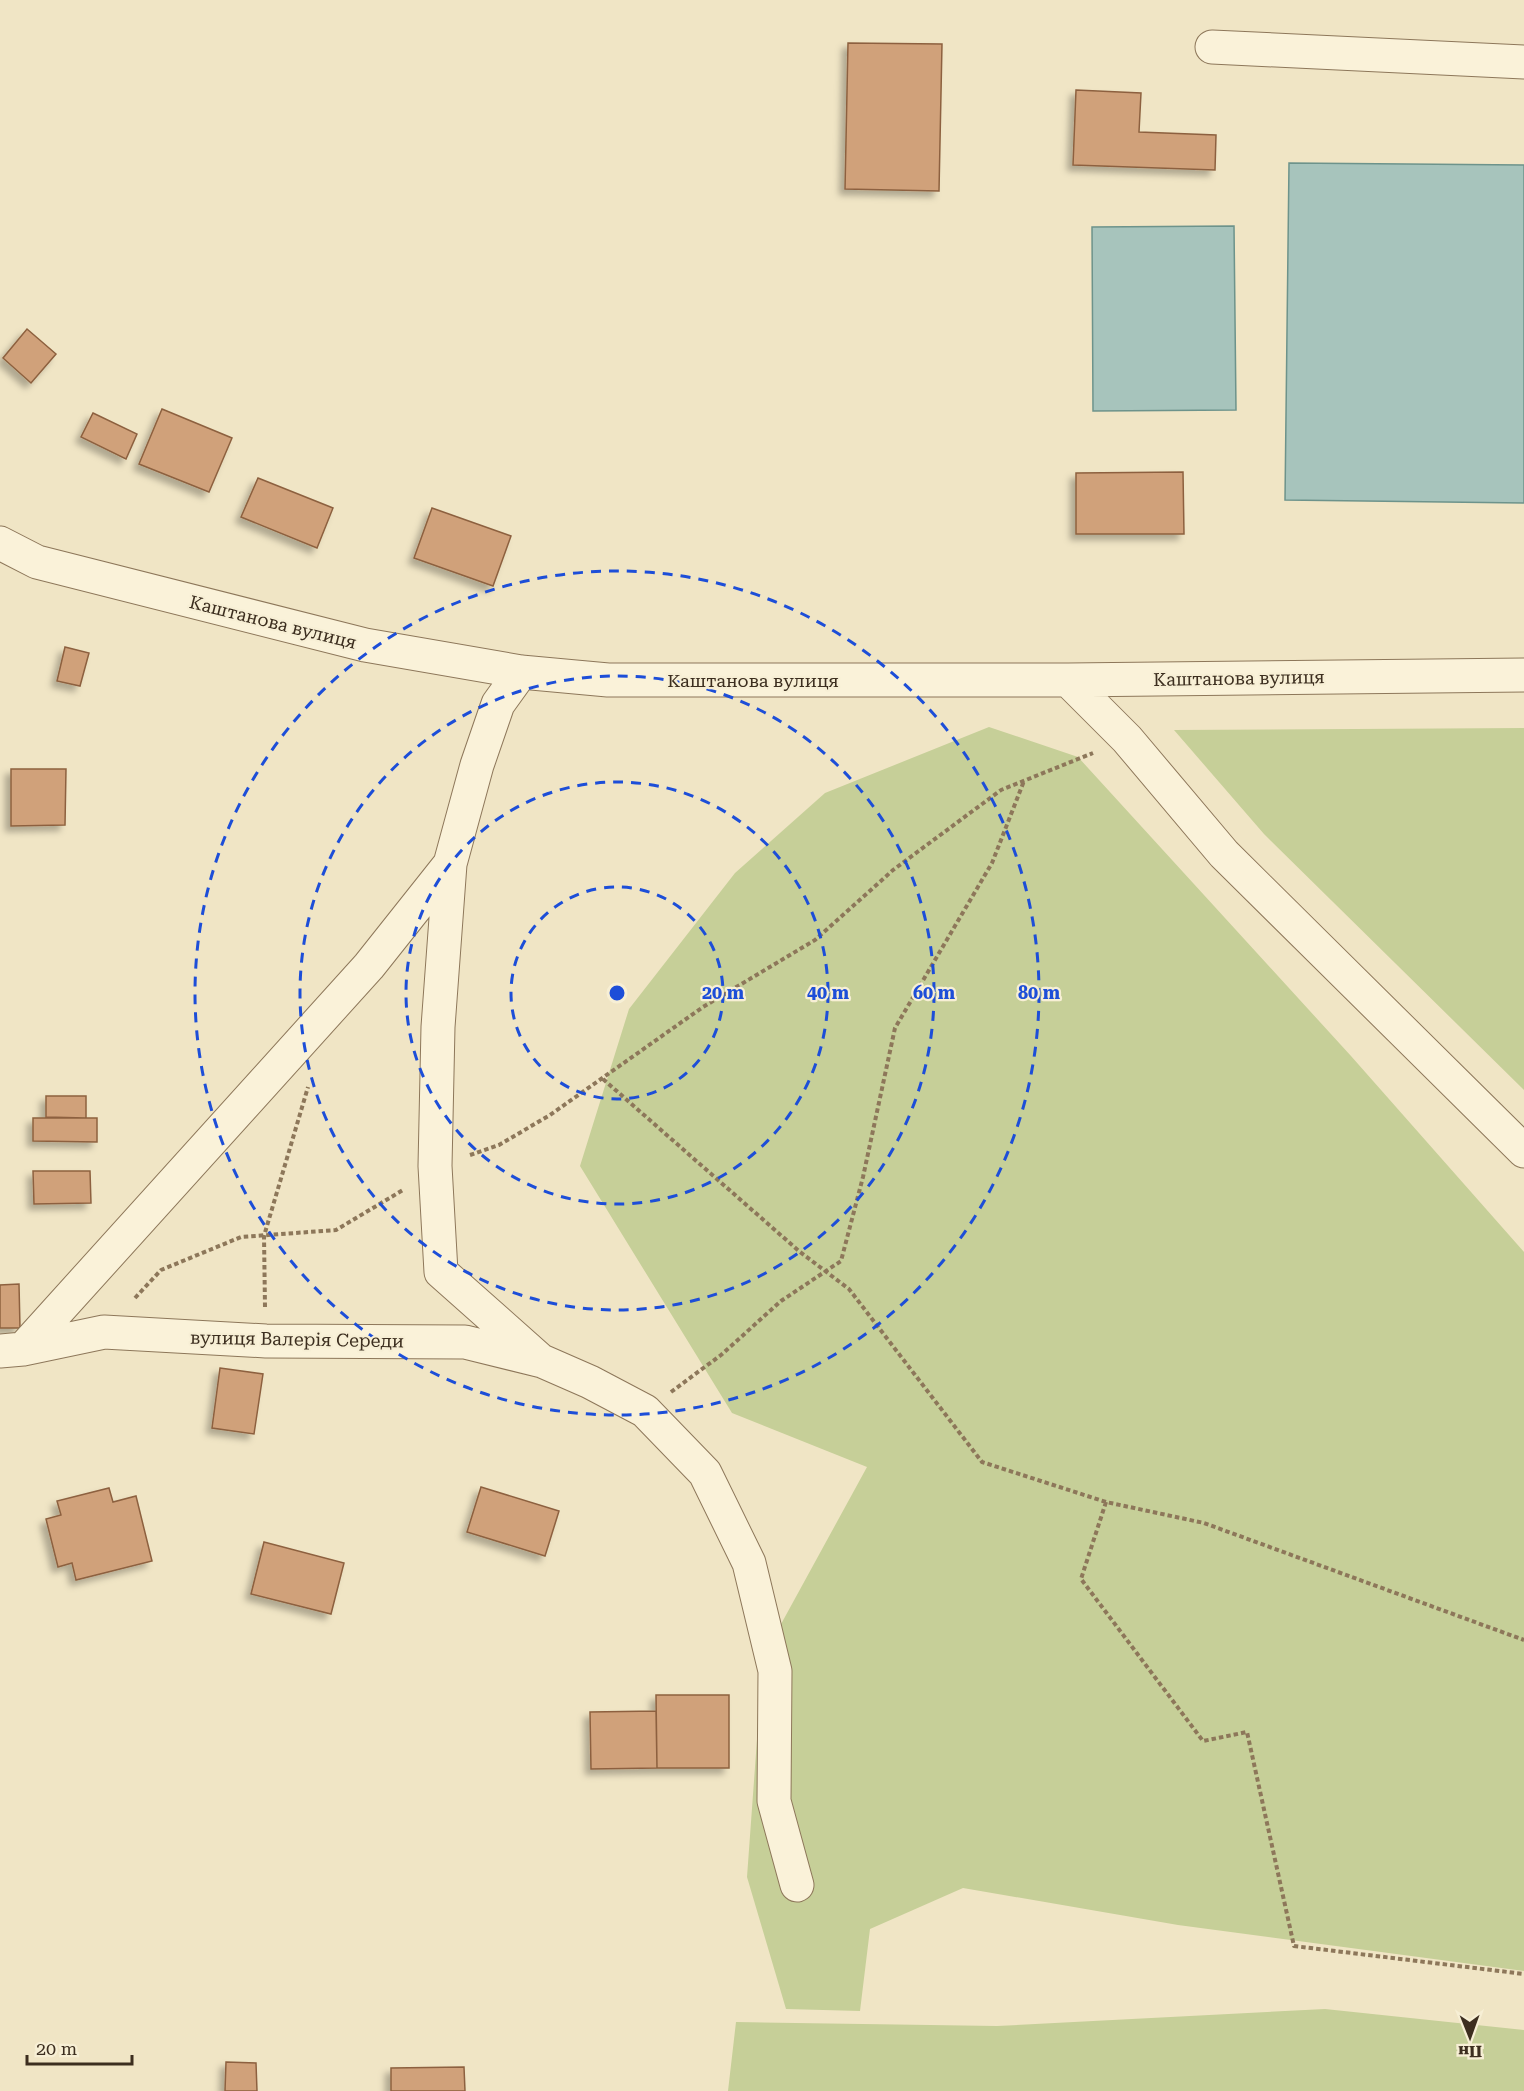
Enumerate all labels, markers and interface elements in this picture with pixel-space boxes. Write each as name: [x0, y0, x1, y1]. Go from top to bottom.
street label: Каштанова вулиця: [187, 591, 359, 653]
street label: Каштанова вулиця: [1153, 666, 1325, 690]
street label: Каштанова вулиця: [667, 670, 839, 691]
text: 20 m: [702, 982, 745, 1003]
text: 40 m: [807, 982, 850, 1003]
text: 60 m: [913, 982, 956, 1003]
text: 80 m: [1018, 982, 1061, 1003]
centre of rings: [607, 983, 627, 1003]
street label: вулиця Валерія Середи: [190, 1327, 404, 1351]
north arrow: [1440, 2007, 1500, 2067]
scale bar: [27, 2028, 132, 2066]
text: 20 m: [36, 2038, 77, 2059]
text: Пн: [1458, 2042, 1482, 2061]

